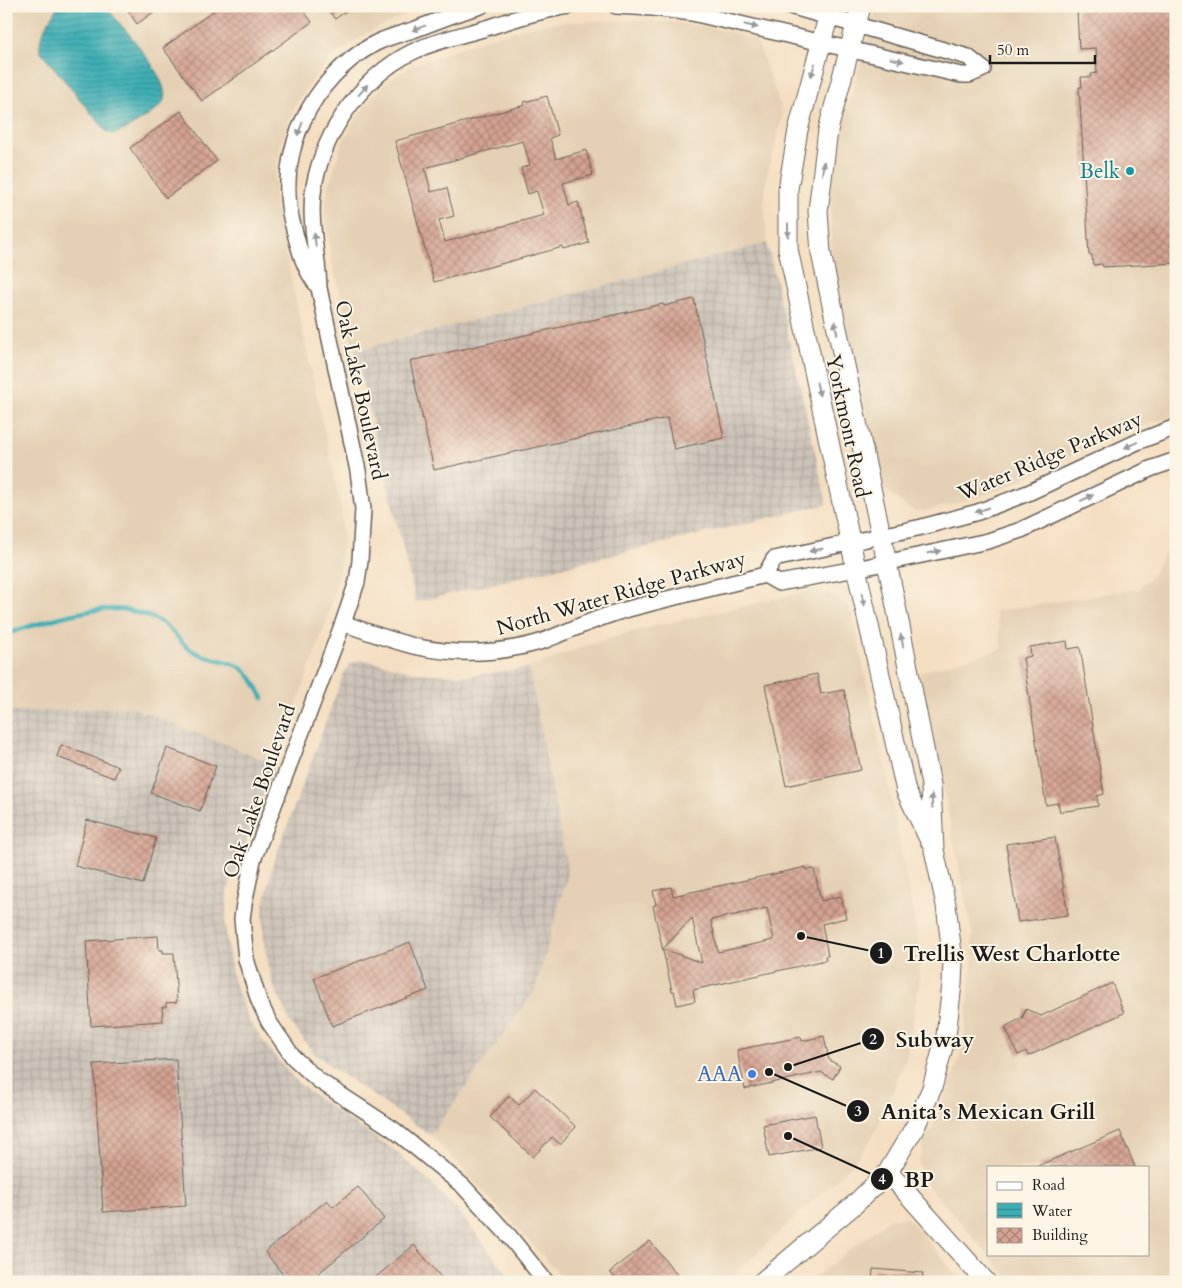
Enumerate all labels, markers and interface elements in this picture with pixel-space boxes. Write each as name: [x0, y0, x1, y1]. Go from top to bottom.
one-way arrow: [743, 22, 758, 30]
one-way arrow: [411, 25, 426, 32]
scale bar: [990, 32, 1094, 64]
text: 50 m: [997, 40, 1029, 60]
one-way arrow: [890, 56, 905, 64]
one-way arrow: [809, 62, 817, 78]
one-way arrow: [357, 85, 369, 97]
one-way arrow: [296, 122, 304, 137]
place label: Belk: [1080, 157, 1121, 186]
one-way arrow: [819, 159, 827, 175]
marker: Belk: [1124, 165, 1136, 177]
one-way arrow: [784, 222, 792, 238]
one-way arrow: [311, 231, 319, 247]
street label: Oak Lake Boulevard: [327, 298, 394, 483]
one-way arrow: [832, 321, 840, 336]
street label: Yorkmont Road: [818, 352, 877, 500]
one-way arrow: [814, 382, 822, 397]
street label: Water Ridge Parkway: [953, 404, 1147, 509]
one-way arrow: [1124, 441, 1138, 449]
one-way arrow: [1079, 494, 1094, 503]
one-way arrow: [974, 506, 989, 514]
street label: North Water Ridge Parkway: [493, 544, 749, 643]
one-way arrow: [808, 546, 824, 554]
one-way arrow: [927, 548, 943, 556]
one-way arrow: [859, 592, 867, 607]
one-way arrow: [898, 633, 906, 649]
street label: Oak Lake Boulevard: [216, 700, 303, 882]
one-way arrow: [927, 793, 935, 809]
callout: Trellis West Charlotte: [868, 934, 1130, 971]
text: Trellis West Charlotte: [903, 939, 1121, 969]
text: 1: [877, 943, 885, 963]
callout: Subway: [861, 1020, 984, 1057]
text: Subway: [896, 1025, 975, 1055]
text: 2: [869, 1029, 877, 1049]
place label: AAA: [697, 1060, 742, 1089]
marker: AAA: [746, 1068, 758, 1080]
callout: Anita’s Mexican Grill: [846, 1093, 1105, 1130]
text: Anita’s Mexican Grill: [881, 1097, 1096, 1127]
text: 3: [854, 1101, 862, 1121]
callout: BP: [869, 1160, 944, 1197]
text: BP: [904, 1165, 934, 1195]
legend: [987, 1166, 1150, 1256]
text: 4: [878, 1169, 886, 1189]
text: Road: [1032, 1175, 1065, 1195]
text: Water: [1031, 1201, 1073, 1221]
text: Building: [1032, 1225, 1088, 1245]

